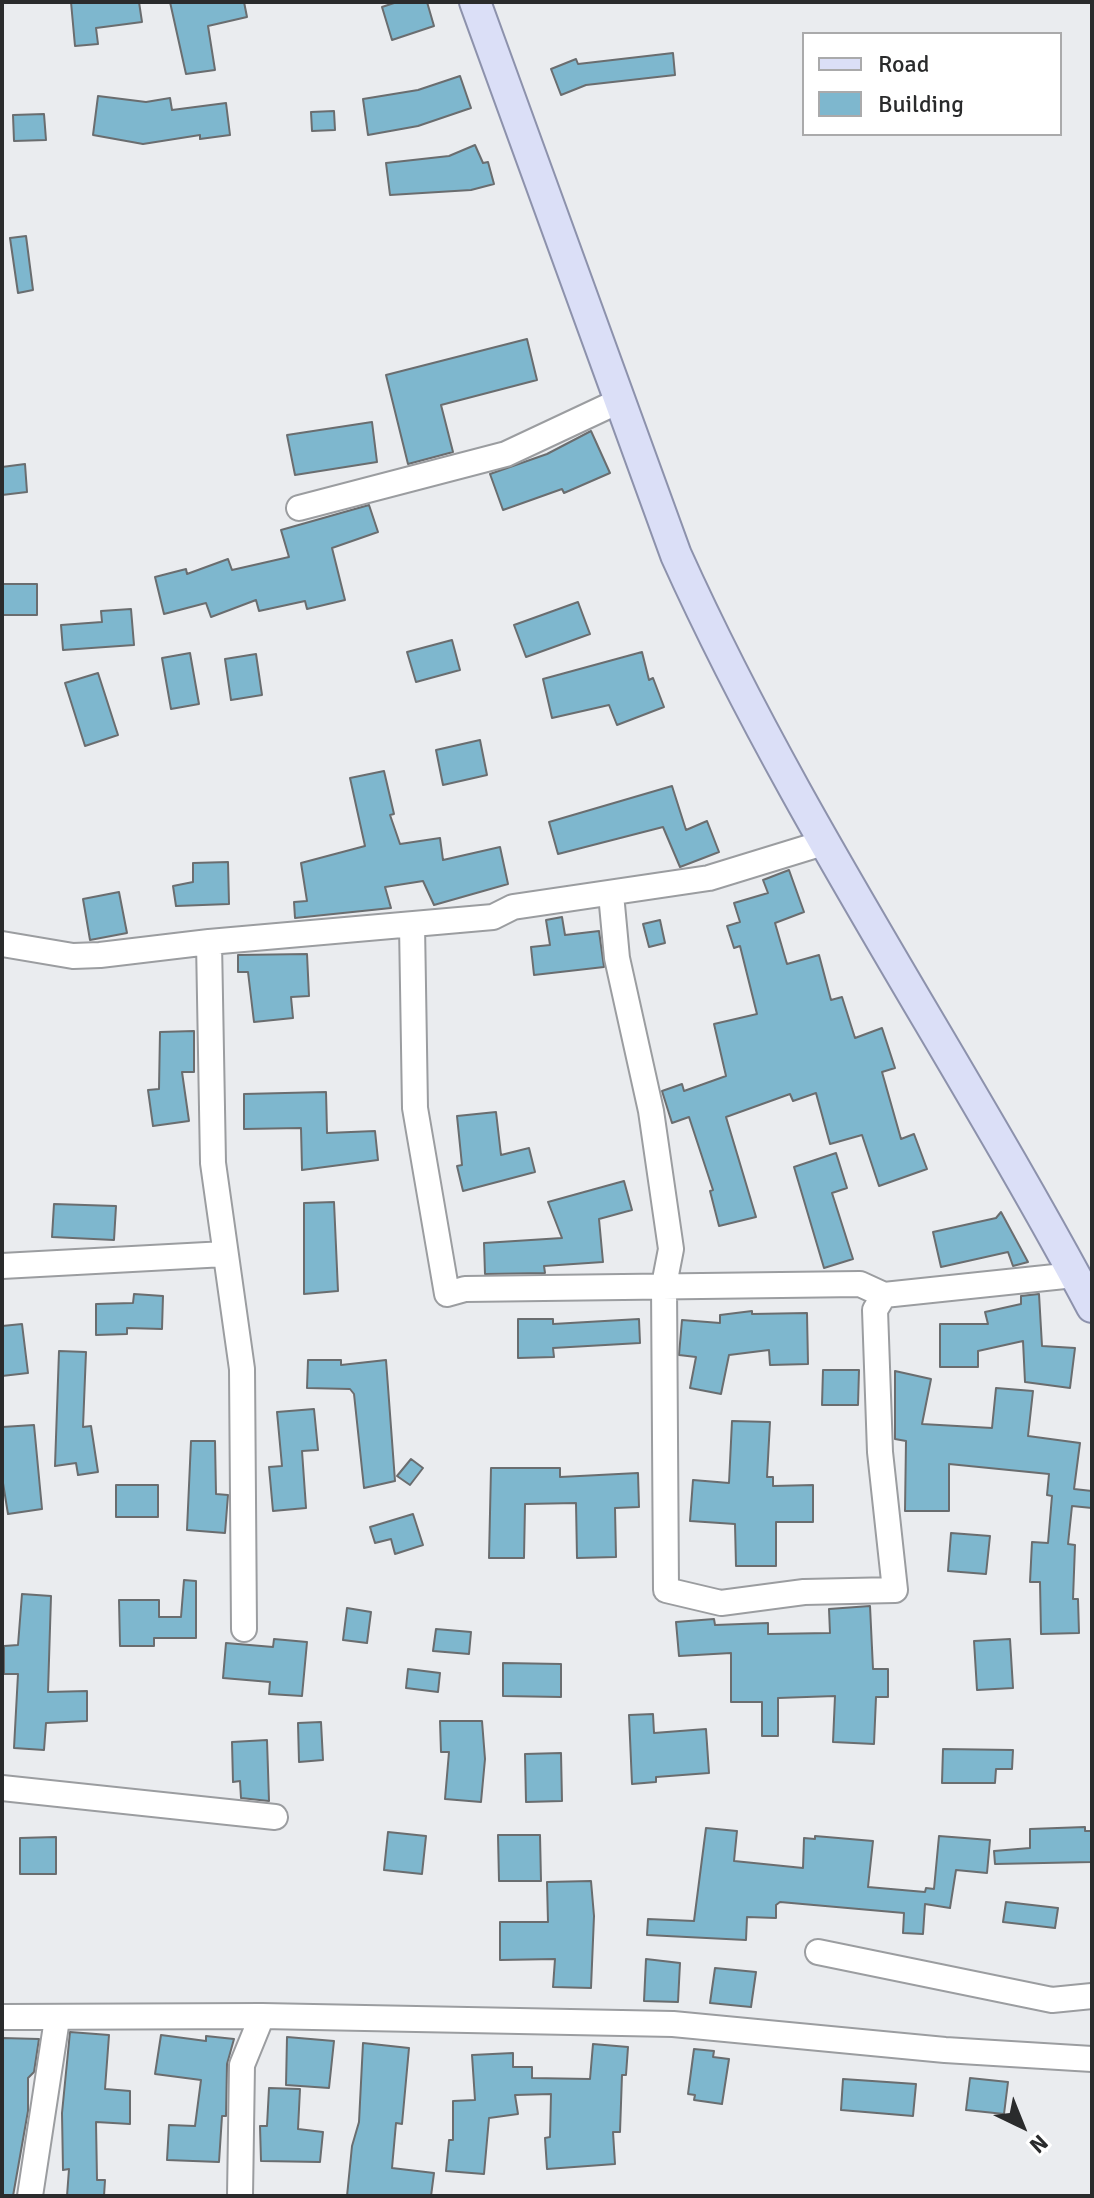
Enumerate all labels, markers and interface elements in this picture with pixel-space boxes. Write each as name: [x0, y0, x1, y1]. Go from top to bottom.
legend: [802, 32, 1062, 136]
text: Road: [878, 49, 929, 79]
text: Building: [878, 89, 964, 119]
north arrow: [982, 2086, 1062, 2166]
text: N: [1024, 2129, 1054, 2159]

